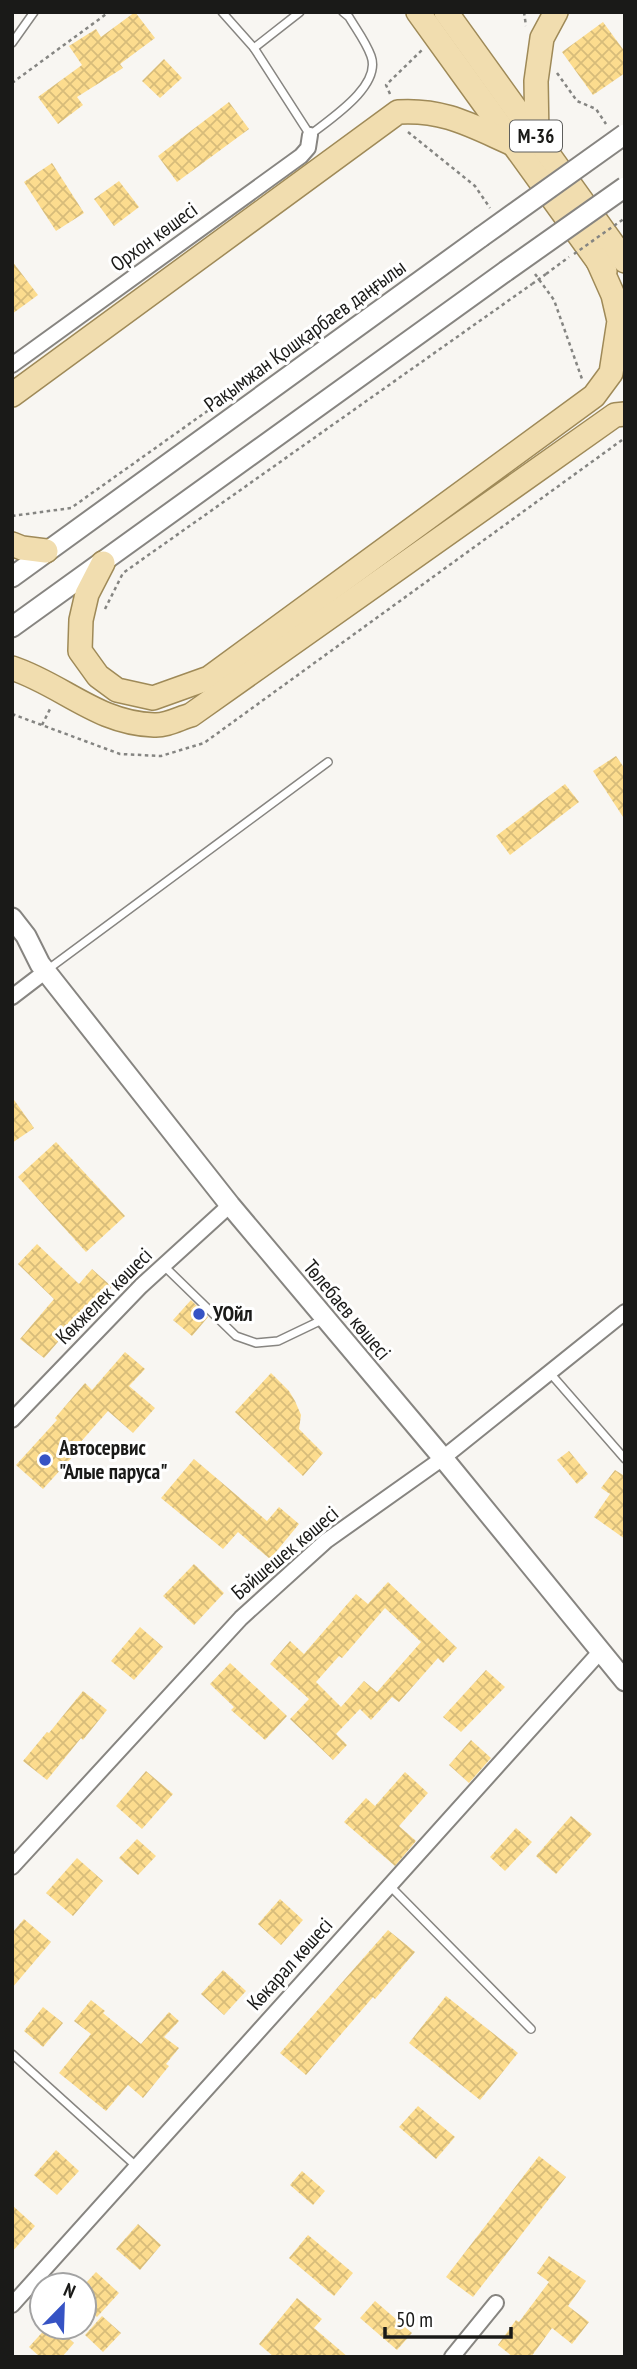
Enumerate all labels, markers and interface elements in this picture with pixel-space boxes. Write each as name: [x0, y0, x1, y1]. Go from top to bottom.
road number: M-36: [510, 120, 562, 152]
street label: Орхон көшесі: [105, 196, 203, 277]
street label: Рақымжан Қошқарбаев даңғылы: [199, 253, 411, 418]
street label: Көкжелек көшесі: [50, 1242, 158, 1350]
street label: Төлебаев көшесі: [298, 1254, 397, 1365]
place label: УОйл: [212, 1300, 253, 1327]
marker: УОйл: [191, 1306, 207, 1322]
place label: Автосервис "Алые паруса": [58, 1434, 168, 1485]
marker: Автосервис "Алые паруса": [37, 1452, 53, 1468]
street label: Бәйшешек көшесі: [225, 1500, 344, 1605]
street label: Көкарал көшесі: [241, 1912, 338, 2016]
north arrow: [28, 2271, 98, 2341]
text: N: [60, 2277, 79, 2303]
scale bar: [385, 2296, 511, 2340]
text: 50 m: [396, 2306, 433, 2333]

